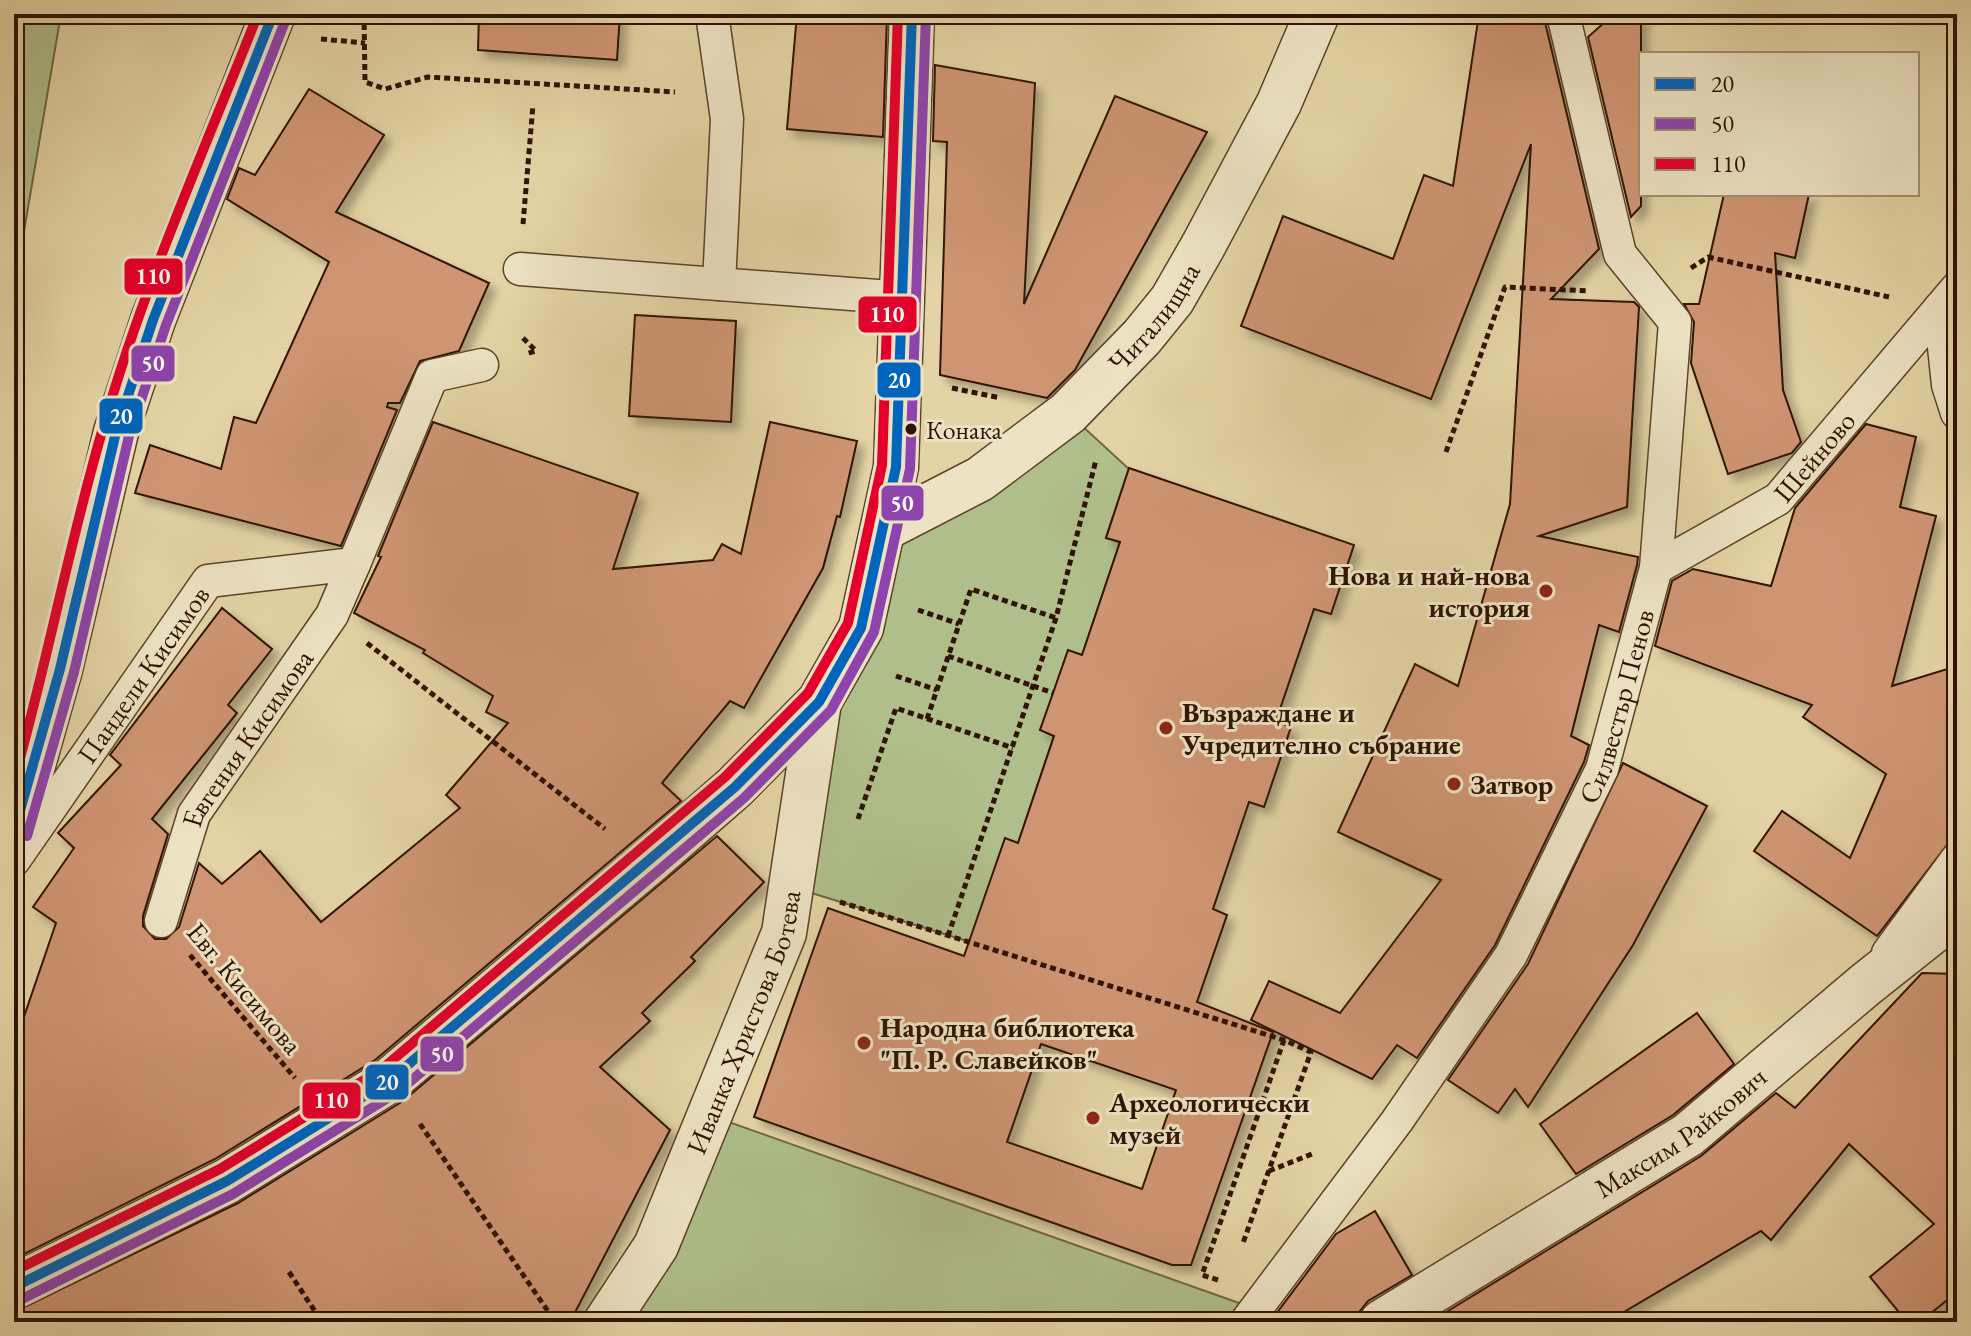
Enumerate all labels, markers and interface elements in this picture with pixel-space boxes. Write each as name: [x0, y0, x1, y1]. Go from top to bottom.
legend: [1639, 52, 1919, 196]
text: 20: [1711, 68, 1734, 99]
text: 50: [1711, 108, 1734, 139]
text: 110: [1711, 148, 1746, 179]
street label: Читалищна: [1100, 255, 1208, 380]
line badge: 110: [123, 257, 184, 296]
text: 110: [136, 262, 171, 291]
line badge: 110: [857, 295, 918, 334]
text: 110: [870, 300, 905, 329]
line badge: 50: [130, 344, 176, 383]
text: 50: [141, 349, 165, 378]
line badge: 20: [876, 361, 922, 399]
text: 20: [887, 366, 911, 395]
line badge: 20: [98, 397, 144, 435]
text: 20: [109, 402, 133, 431]
street label: Шейново: [1765, 403, 1863, 510]
place label: Конака: [926, 413, 1002, 447]
marker: Конака: [903, 421, 919, 437]
line badge: 50: [880, 484, 925, 522]
text: 50: [890, 489, 914, 518]
place label: Нова и най-нова история: [1328, 557, 1531, 625]
street label: Пандели Кисимов: [69, 578, 217, 770]
marker: Нова и най-нова история: [1537, 582, 1555, 600]
street label: Силвестър Пенов: [1570, 605, 1662, 810]
street label: Евгения Кисимова: [173, 641, 321, 832]
place label: Възраждане и Учредително събрание: [1181, 694, 1461, 762]
marker: Възраждане и Учредително събрание: [1157, 719, 1175, 737]
place label: Затвор: [1470, 766, 1553, 802]
marker: Затвор: [1445, 775, 1463, 793]
street label: Иванка Христова Ботева: [678, 887, 808, 1159]
street label: Евг. Кисимова: [179, 914, 311, 1062]
place label: Народна библиотека "П. Р. Славейков": [880, 1009, 1135, 1077]
marker: Народна библиотека "П. Р. Славейков": [855, 1034, 873, 1052]
line badge: 50: [419, 1035, 465, 1073]
text: 50: [430, 1040, 454, 1069]
street label: Максим Райкович: [1588, 1058, 1774, 1206]
line badge: 20: [364, 1063, 410, 1101]
text: 20: [375, 1068, 399, 1097]
line badge: 110: [301, 1081, 362, 1120]
place label: Археологически музей: [1108, 1084, 1310, 1152]
text: 110: [314, 1086, 349, 1115]
marker: Археологически музей: [1084, 1109, 1102, 1127]

